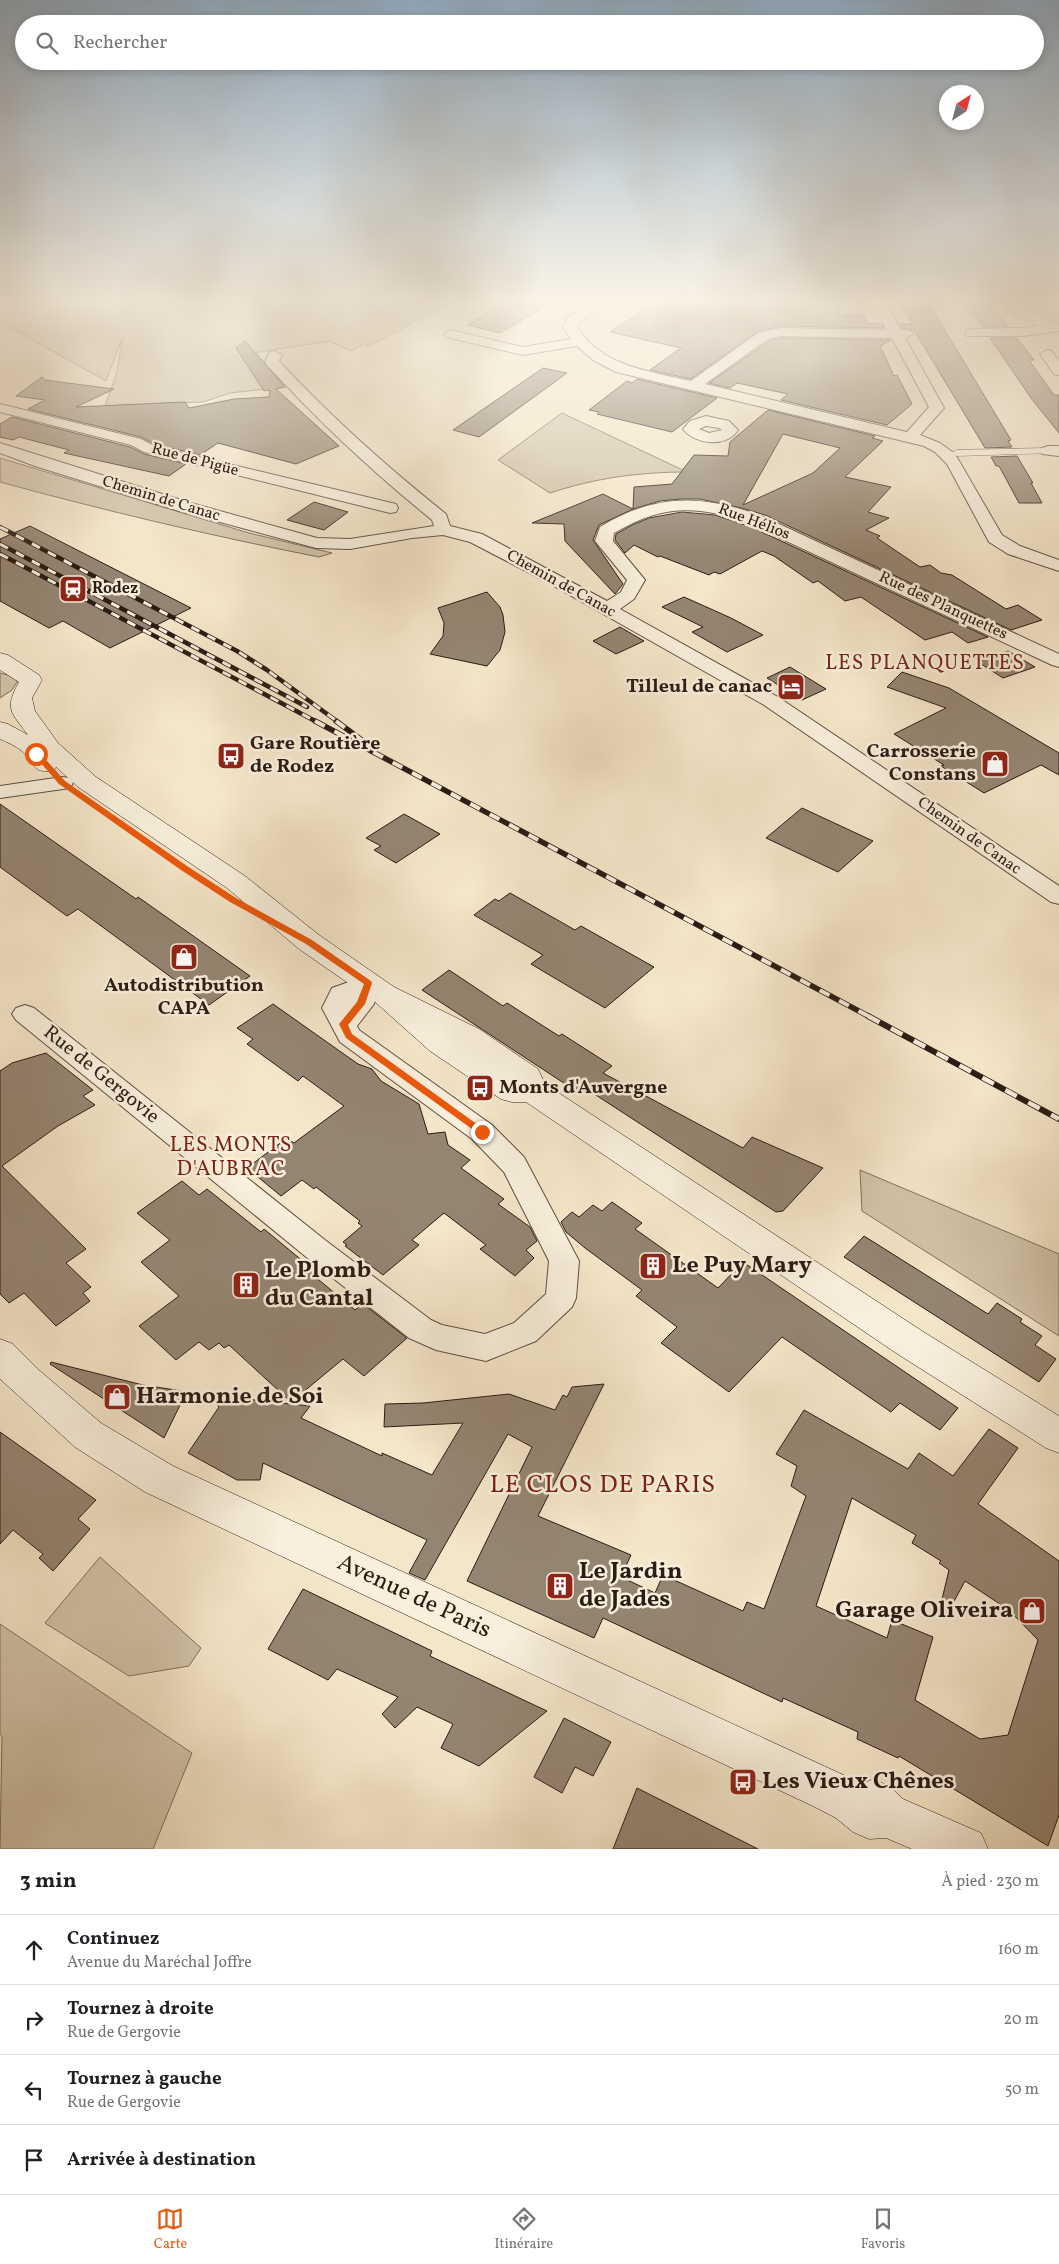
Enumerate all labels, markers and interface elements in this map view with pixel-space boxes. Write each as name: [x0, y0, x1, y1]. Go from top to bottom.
search box: [15, 15, 1044, 70]
icon: search: [33, 29, 61, 57]
text: Rechercher: [73, 30, 167, 56]
north arrow: [939, 85, 984, 130]
street label: Rue de Pigüe: [149, 438, 241, 482]
street label: Chemin de Canac: [99, 471, 223, 527]
street label: Rue Hélios: [715, 498, 793, 546]
street label: Chemin de Canac: [502, 545, 620, 623]
street label: Rue des Planquettes: [875, 567, 1011, 646]
station icon: Rodez: [58, 574, 88, 604]
place label: Rodez: [92, 578, 138, 600]
district label: LES PLANQUETTES: [825, 649, 1025, 678]
hotel icon: Tilleul de canac: [776, 672, 806, 702]
place label: Tilleul de canac: [626, 673, 772, 701]
place label: Gare Routière de Rodez: [250, 730, 380, 781]
place label: Carrosserie Constans: [867, 738, 976, 789]
bus stop icon: Gare Routière de Rodez: [216, 741, 246, 771]
route start: [25, 743, 48, 766]
shop icon: Carrosserie Constans: [980, 749, 1010, 779]
street label: Chemin de Canac: [913, 792, 1025, 880]
shop icon: Autodistribution CAPA: [169, 942, 199, 972]
place label: Autodistribution CAPA: [104, 972, 264, 1023]
street label: Rue de Gergovie: [37, 1019, 165, 1131]
bus stop icon: Monts d'Auvergne: [465, 1073, 495, 1103]
place label: Monts d'Auvergne: [499, 1074, 667, 1102]
route end: [471, 1121, 494, 1144]
district label: LES MONTS D'AUBRAC: [170, 1131, 292, 1184]
place label: Le Puy Mary: [672, 1249, 812, 1283]
building icon: Le Puy Mary: [638, 1251, 668, 1281]
place label: Le Plomb du Cantal: [265, 1254, 374, 1316]
building icon: Le Plomb du Cantal: [231, 1270, 261, 1300]
place label: Harmonie de Soi: [136, 1380, 324, 1414]
shop icon: Harmonie de Soi: [102, 1382, 132, 1412]
district label: LE CLOS DE PARIS: [490, 1468, 716, 1503]
street label: Avenue de Paris: [331, 1546, 497, 1648]
place label: Le Jardin de Jades: [579, 1555, 683, 1617]
building icon: Le Jardin de Jades: [545, 1571, 575, 1601]
place label: Garage Oliveira: [835, 1594, 1013, 1628]
shop icon: Garage Oliveira: [1017, 1596, 1047, 1626]
place label: Les Vieux Chênes: [762, 1765, 955, 1799]
bus stop icon: Les Vieux Chênes: [728, 1767, 758, 1797]
text: 3 min: [20, 1867, 76, 1896]
text: À pied · 230 m: [941, 1871, 1039, 1893]
text: Continuez: [67, 1926, 159, 1952]
icon: ahead: [20, 1936, 48, 1964]
text: 160 m: [998, 1939, 1039, 1961]
text: Avenue du Maréchal Joffre: [67, 1952, 252, 1974]
text: Tournez à droite: [67, 1996, 214, 2022]
icon: right: [20, 2006, 48, 2034]
text: 20 m: [1004, 2009, 1039, 2031]
text: Rue de Gergovie: [67, 2022, 181, 2044]
text: Tournez à gauche: [67, 2066, 222, 2092]
icon: left: [20, 2076, 48, 2104]
text: 50 m: [1005, 2079, 1039, 2101]
text: Rue de Gergovie: [67, 2092, 181, 2114]
icon: arrive: [20, 2146, 48, 2174]
text: Arrivée à destination: [67, 2147, 256, 2173]
tab: Carte: [154, 2205, 187, 2254]
tab: Itinéraire: [495, 2205, 553, 2254]
tab: Favoris: [861, 2205, 905, 2254]

